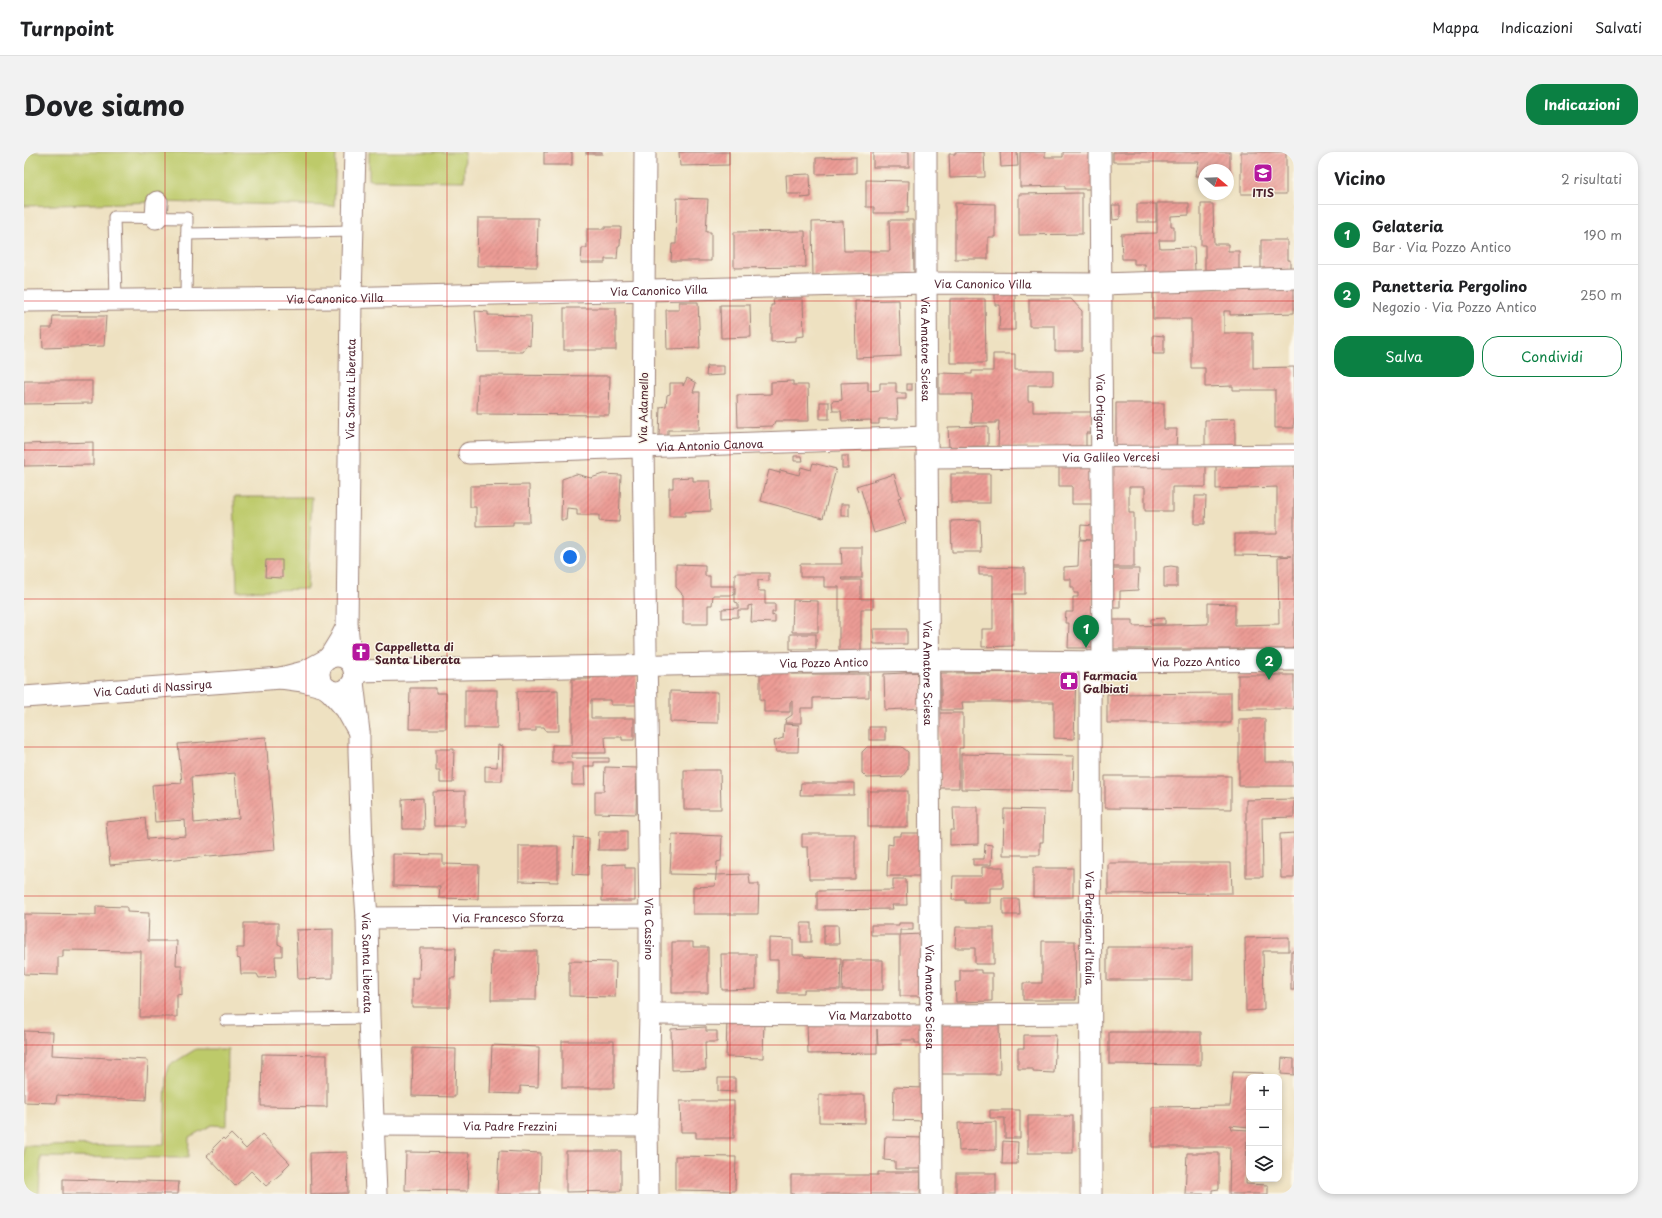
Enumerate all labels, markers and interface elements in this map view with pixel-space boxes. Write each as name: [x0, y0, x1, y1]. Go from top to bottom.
text: Turnpoint: [20, 14, 114, 42]
text: Mappa: [1432, 17, 1479, 38]
text: Indicazioni: [1501, 17, 1573, 38]
text: Salvati: [1595, 17, 1642, 38]
text: Dove siamo: [24, 83, 185, 126]
button: Indicazioni: [1526, 84, 1638, 125]
school or university icon: ITIS: [1252, 162, 1274, 184]
north arrow: [1198, 164, 1234, 200]
text: Vicino: [1334, 165, 1385, 191]
text: 2 risultati: [1561, 169, 1622, 188]
place label: ITIS: [1252, 184, 1274, 201]
text: Gelateria: [1372, 214, 1444, 237]
text: 1: [1344, 225, 1350, 244]
text: 190 m: [1583, 225, 1622, 244]
text: Bar · Via Pozzo Antico: [1372, 237, 1511, 256]
text: Panetteria Pergolino: [1372, 274, 1527, 297]
street label: Via Canonico Villa: [934, 275, 1032, 292]
street label: Via Canonico Villa: [610, 280, 708, 300]
text: 2: [1342, 285, 1352, 304]
text: 250 m: [1580, 285, 1622, 304]
street label: Via Canonico Villa: [286, 288, 384, 307]
street label: Via Amatore Sciesa: [918, 296, 935, 402]
text: Negozio · Via Pozzo Antico: [1372, 297, 1537, 316]
button: Salva: [1334, 336, 1474, 377]
button: Condividi: [1482, 336, 1622, 377]
street label: Via Santa Liberata: [341, 338, 359, 440]
street label: Via Adamello: [634, 372, 652, 444]
street label: Via Ortigara: [1093, 374, 1110, 441]
street label: Via Antonio Canova: [656, 434, 764, 455]
street label: Via Galileo Vercesi: [1062, 448, 1160, 465]
your location: [560, 547, 580, 567]
pin: 1: [1073, 615, 1099, 648]
street label: Via Amatore Sciesa: [920, 620, 937, 726]
place label: Cappelletta di Santa Liberata: [375, 638, 461, 668]
church icon: Cappelletta di Santa Liberata: [350, 641, 372, 663]
pin: 2: [1256, 647, 1282, 680]
street label: Via Pozzo Antico: [1151, 652, 1240, 670]
street label: Via Pozzo Antico: [779, 653, 869, 671]
place label: Farmacia Galbiati: [1083, 667, 1138, 697]
pharmacy icon: Farmacia Galbiati: [1058, 670, 1080, 692]
street label: Via Caduti di Nassirya: [93, 675, 213, 700]
street label: Via Partigiani d'Italia: [1082, 871, 1099, 985]
street label: Via Cassino: [641, 898, 659, 960]
street label: Via Francesco Sforza: [452, 908, 564, 926]
street label: Via Santa Liberata: [358, 912, 377, 1014]
street label: Via Amatore Sciesa: [922, 944, 940, 1050]
street label: Via Marzabotto: [828, 1006, 912, 1023]
map controls: [1246, 1074, 1282, 1182]
button: +: [1246, 1074, 1282, 1110]
button: −: [1246, 1110, 1282, 1146]
street label: Via Padre Frezzini: [463, 1117, 557, 1134]
button: layers: [1246, 1146, 1282, 1182]

